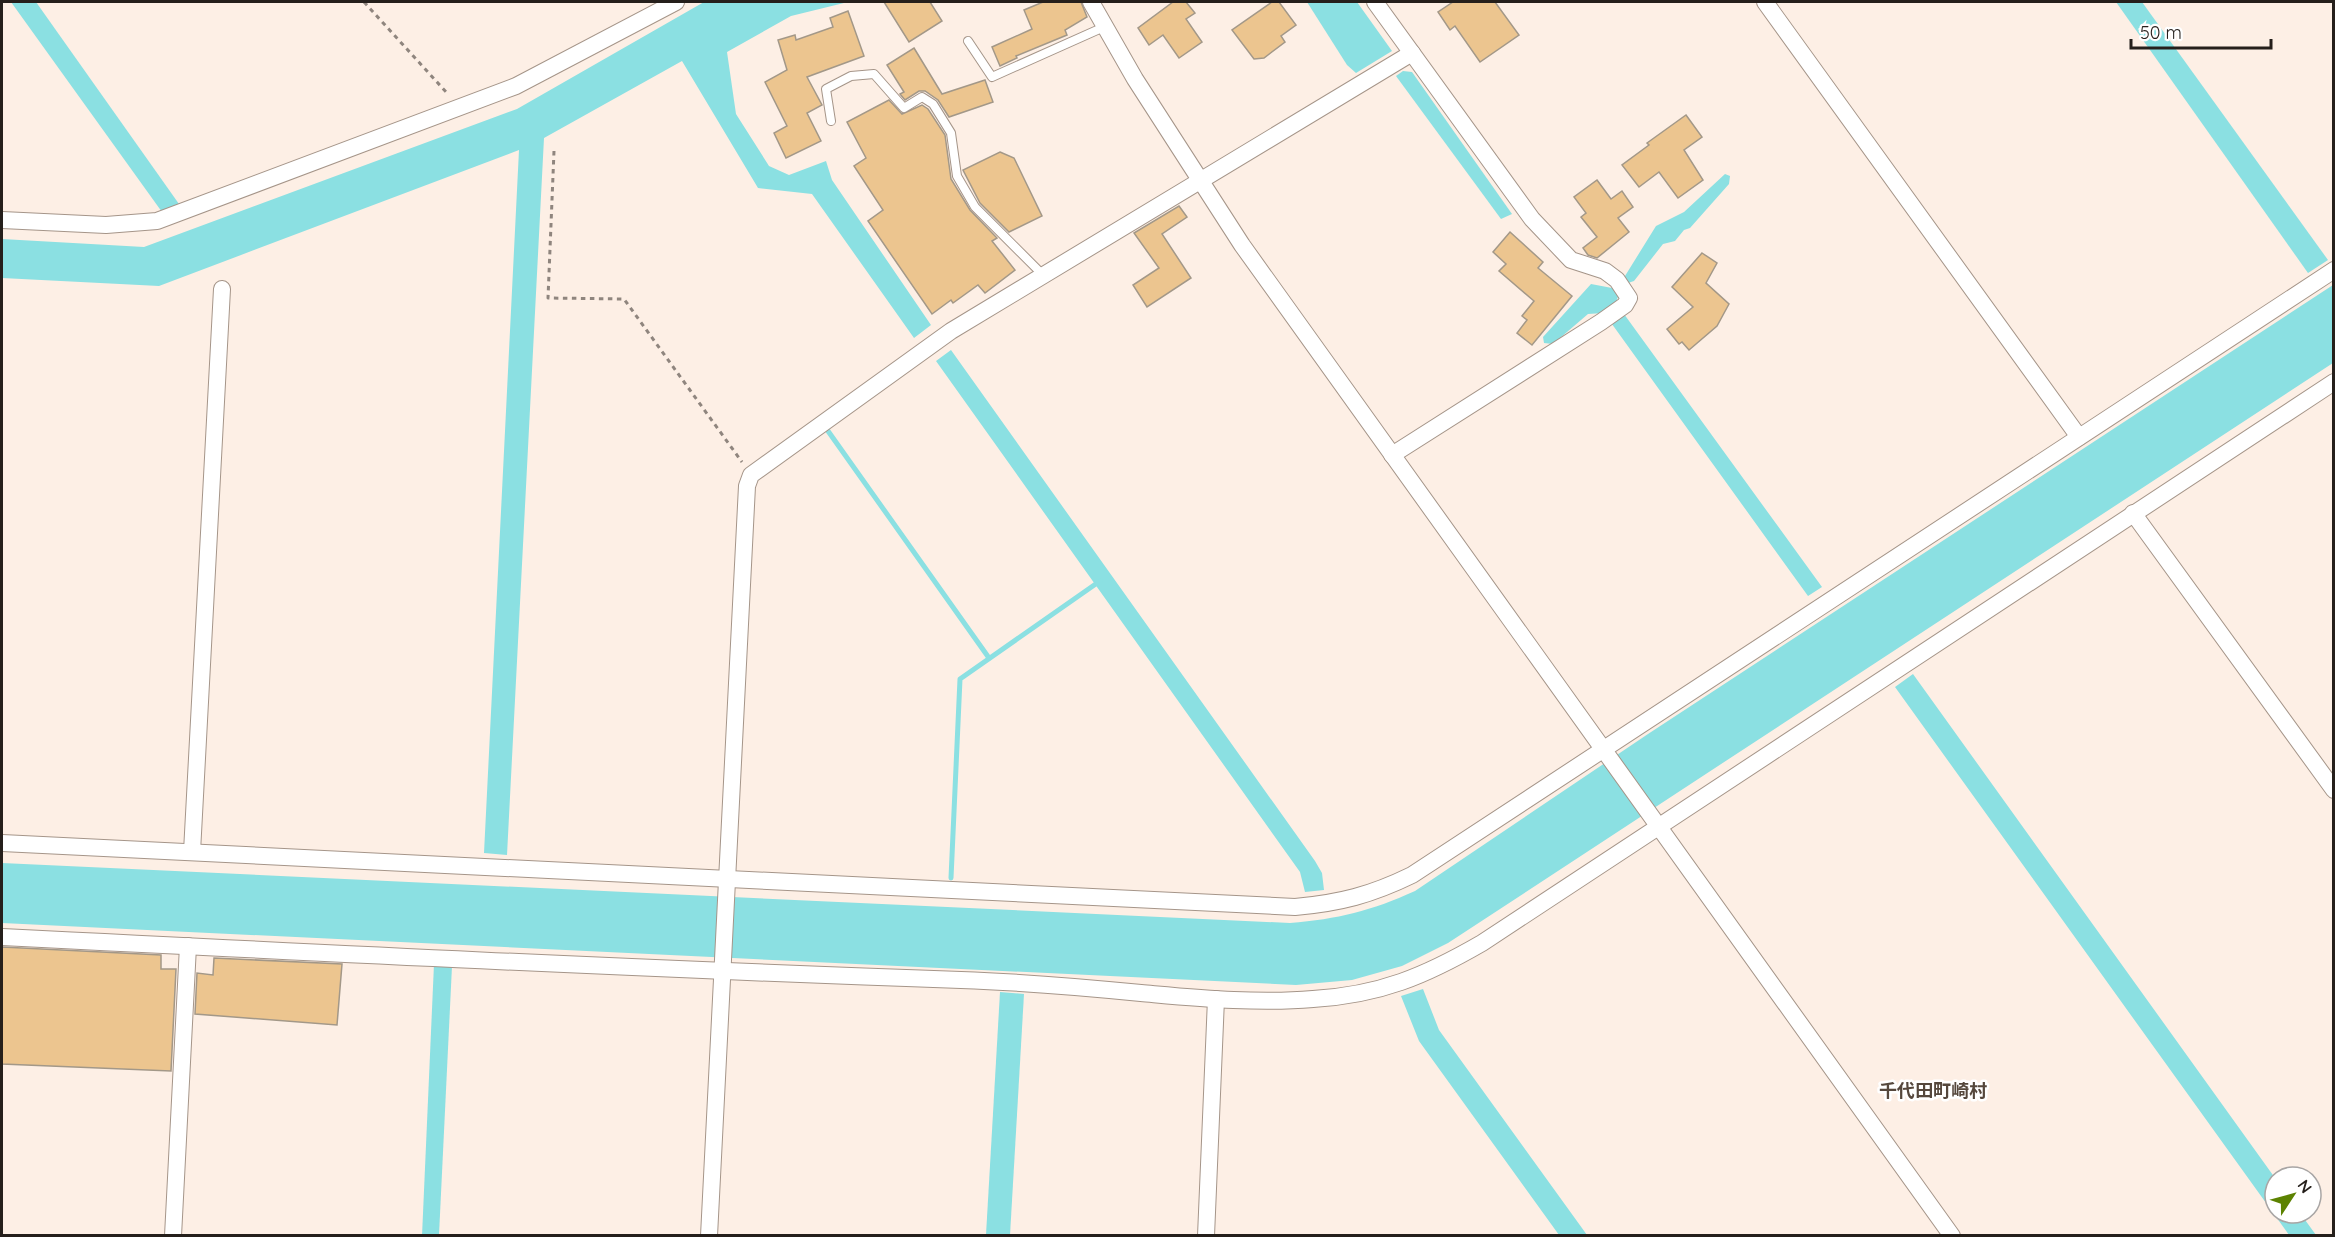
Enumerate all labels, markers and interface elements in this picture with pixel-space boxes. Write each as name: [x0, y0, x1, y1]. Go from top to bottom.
scale bar: [2131, 12, 2270, 50]
text: 50 m: [2140, 21, 2182, 44]
district label: 千代田町崎村: [1879, 1079, 1987, 1102]
north arrow: [2263, 1165, 2323, 1225]
text: N: [2294, 1176, 2317, 1197]

